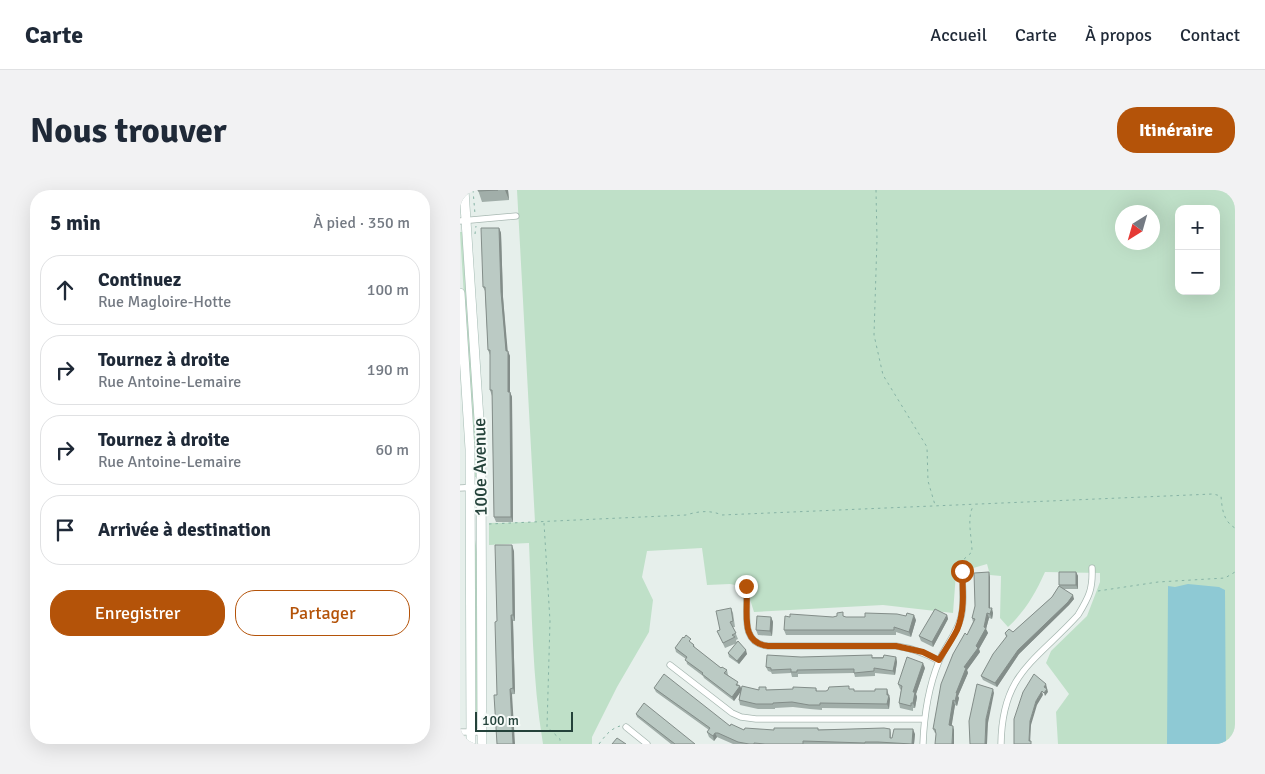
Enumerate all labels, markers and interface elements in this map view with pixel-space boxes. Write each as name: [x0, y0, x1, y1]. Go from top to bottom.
text: Carte: [25, 20, 83, 50]
text: Accueil: [930, 24, 987, 46]
text: Carte: [1015, 24, 1057, 46]
text: À propos: [1085, 24, 1152, 46]
text: Contact: [1180, 24, 1240, 46]
button: Itinéraire: [1117, 107, 1235, 153]
text: Nous trouver: [30, 109, 227, 152]
north arrow: [1115, 205, 1160, 250]
map controls: [1175, 205, 1220, 295]
button: +: [1175, 205, 1220, 250]
text: 5 min: [50, 210, 101, 236]
text: À pied · 350 m: [313, 213, 410, 233]
button: −: [1175, 250, 1220, 295]
text: Continuez: [98, 268, 181, 292]
icon: ahead: [51, 276, 79, 304]
text: 100 m: [367, 280, 409, 300]
text: Rue Magloire-Hotte: [98, 292, 231, 312]
text: Tournez à droite: [98, 348, 230, 372]
icon: right: [51, 356, 79, 384]
text: 190 m: [367, 360, 409, 380]
text: Rue Antoine-Lemaire: [98, 372, 241, 392]
street label: 100e Avenue: [468, 418, 492, 516]
text: Tournez à droite: [98, 428, 230, 452]
icon: right: [51, 436, 79, 464]
text: 60 m: [375, 440, 409, 460]
text: Rue Antoine-Lemaire: [98, 452, 241, 472]
icon: arrive: [51, 516, 79, 544]
text: Arrivée à destination: [98, 518, 271, 542]
route start: [951, 560, 974, 583]
route end: [735, 575, 758, 598]
button: Enregistrer: [50, 590, 225, 636]
button: Partager: [235, 590, 410, 636]
scale bar: [475, 709, 572, 732]
text: 100 m: [482, 712, 519, 729]

